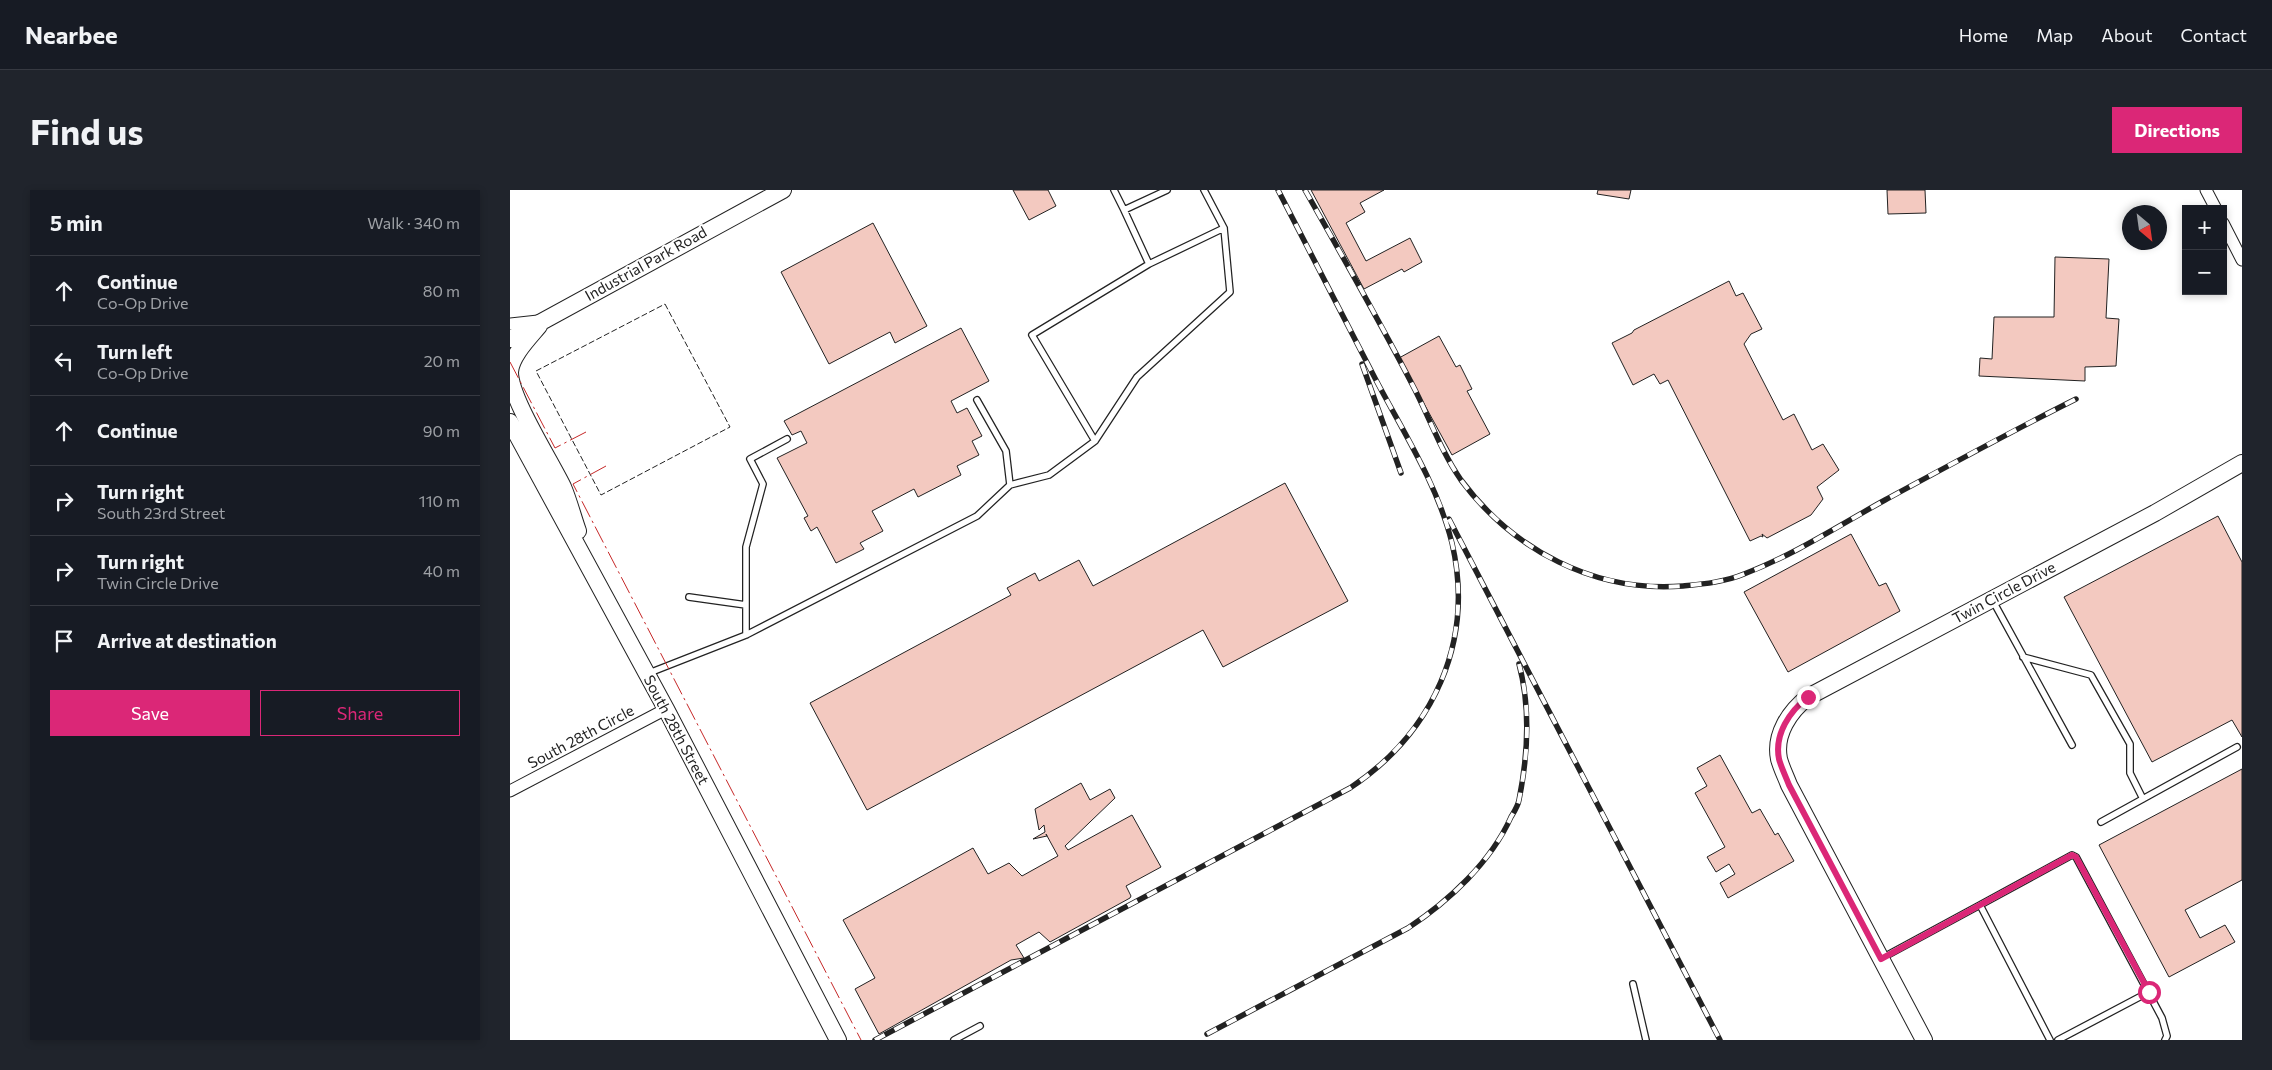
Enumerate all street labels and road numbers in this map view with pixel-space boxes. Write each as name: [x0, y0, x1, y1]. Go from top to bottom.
street label: Industrial Park Road: [581, 222, 710, 304]
street label: Twin Circle Drive: [1949, 557, 2058, 627]
street label: South 28th Street: [640, 672, 713, 787]
street label: South 28th Circle: [524, 700, 637, 772]

